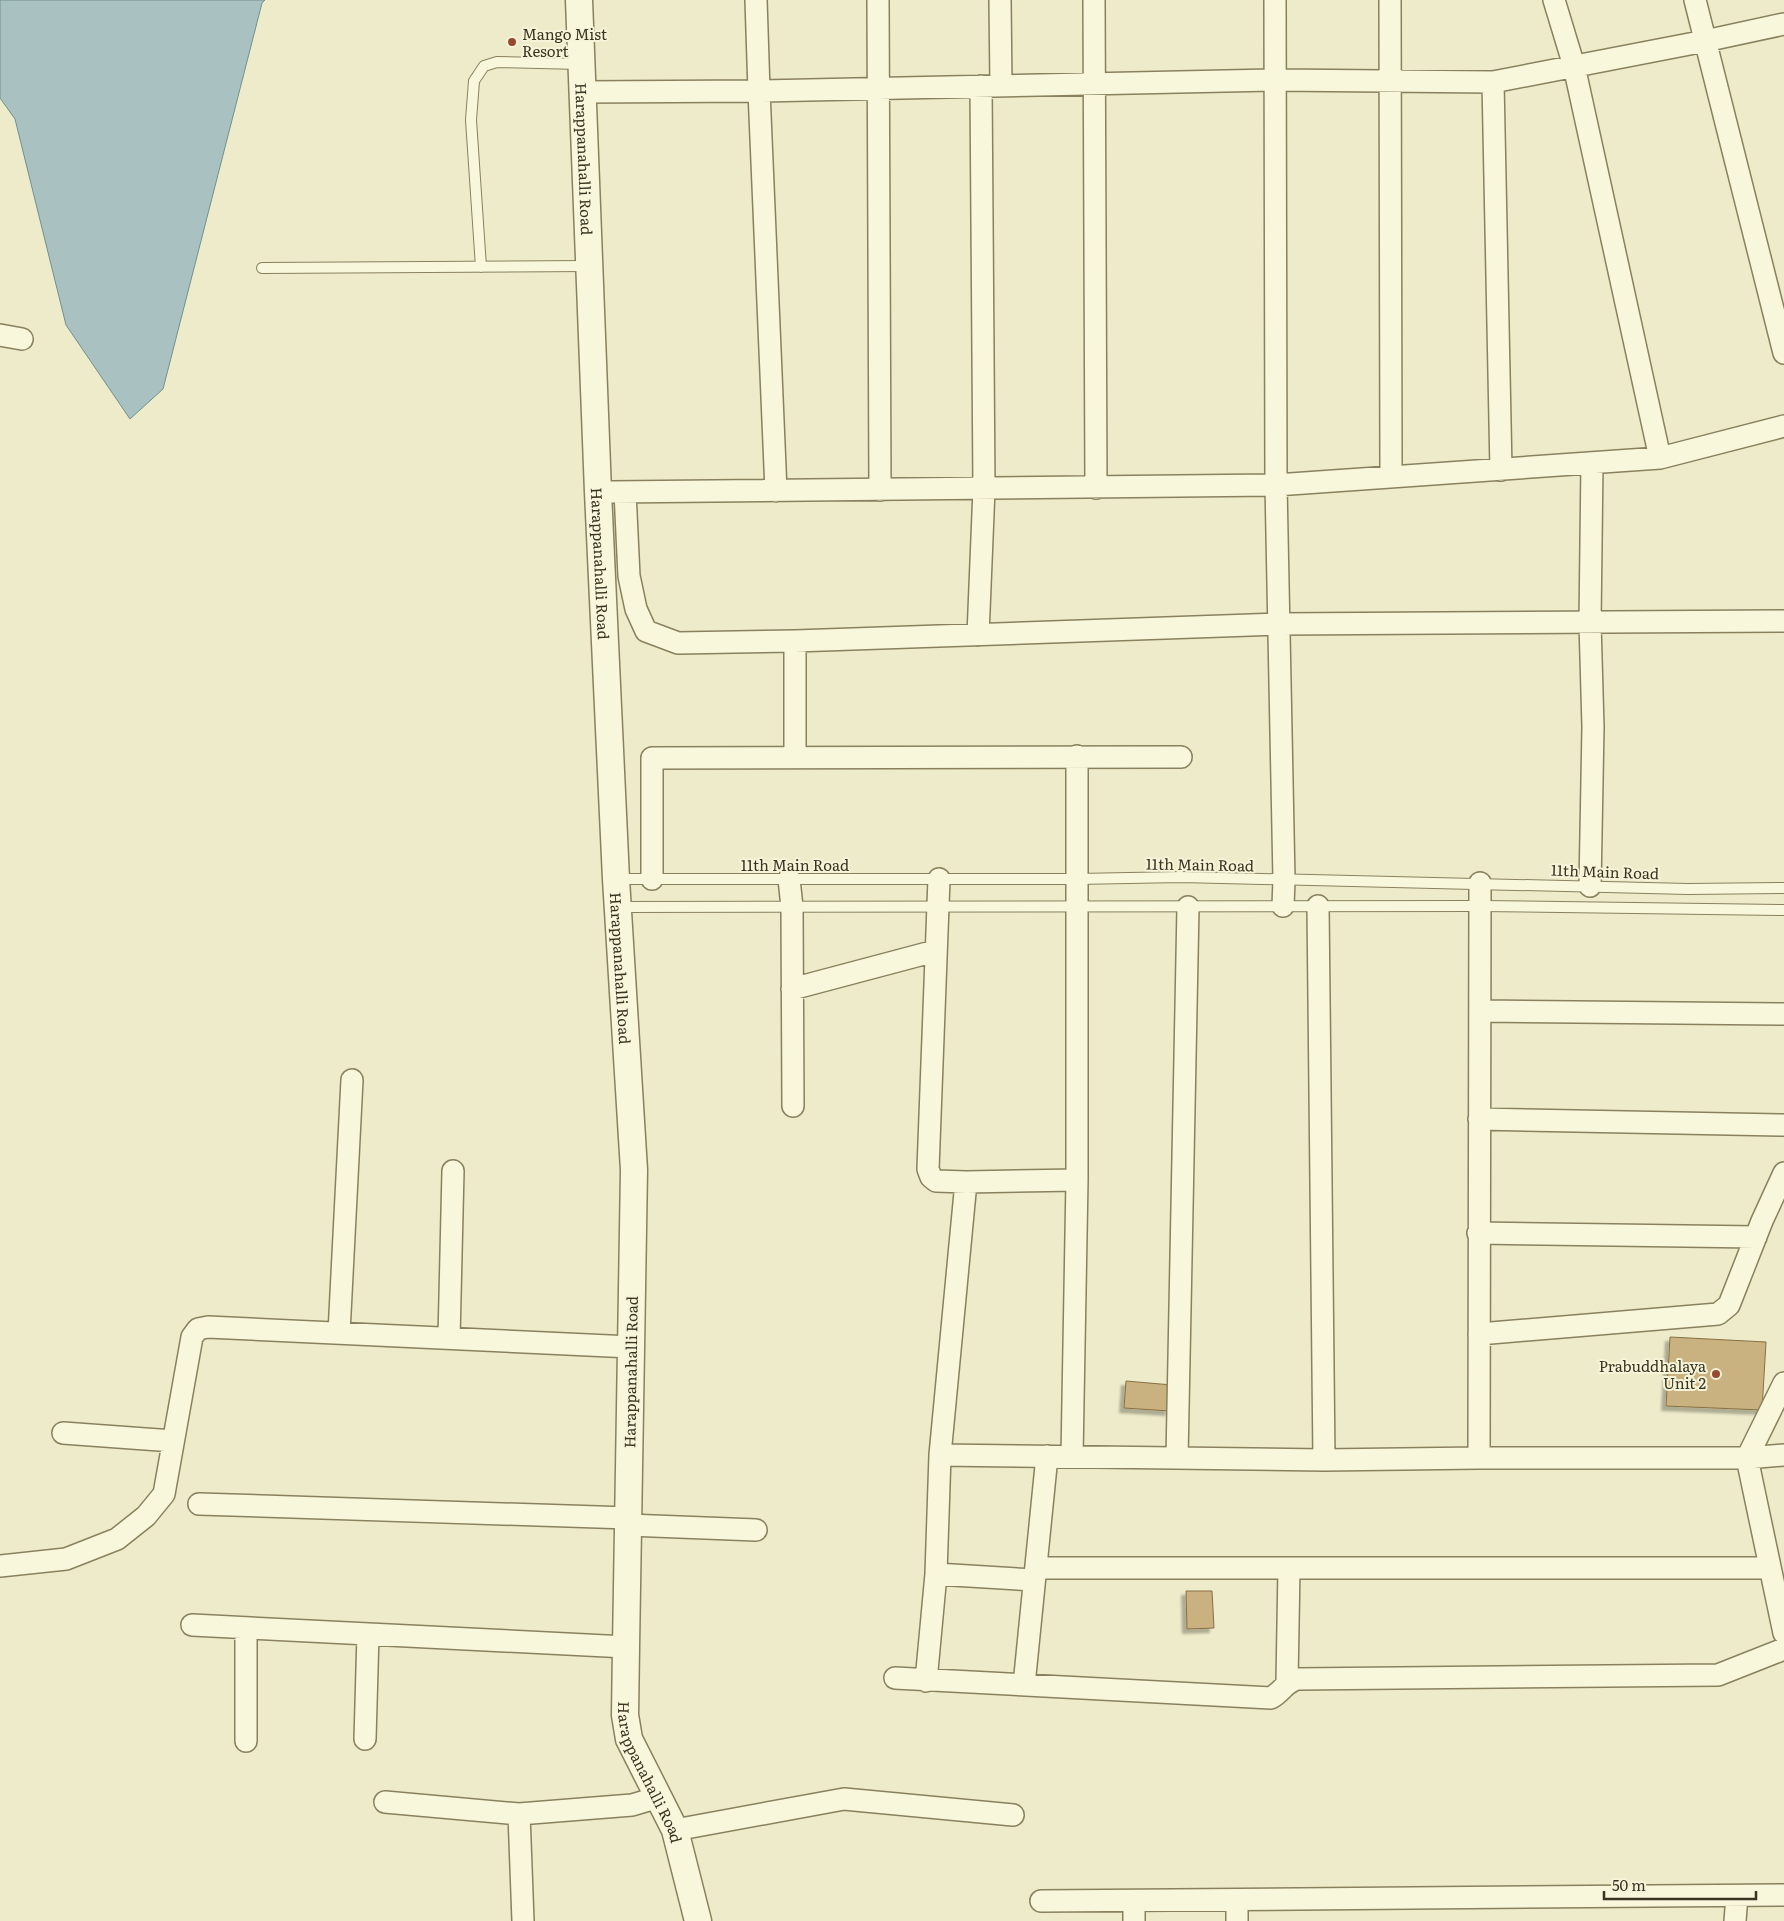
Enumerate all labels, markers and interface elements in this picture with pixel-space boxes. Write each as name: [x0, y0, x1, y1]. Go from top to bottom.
place label: Mango Mist Resort: [522, 22, 607, 62]
marker: Mango Mist Resort: [506, 36, 518, 48]
street label: Harappanahalli Road: [571, 82, 600, 235]
street label: Harappanahalli Road: [586, 487, 616, 640]
street label: 11th Main Road: [1146, 852, 1254, 876]
street label: 11th Main Road: [741, 853, 849, 876]
street label: 11th Main Road: [1550, 858, 1660, 884]
street label: Harappanahalli Road: [605, 891, 638, 1045]
street label: Harappanahalli Road: [617, 1296, 643, 1448]
place label: Prabuddhalaya Unit 2: [1599, 1354, 1707, 1394]
marker: Prabuddhalaya Unit 2: [1710, 1368, 1722, 1380]
street label: Harappanahalli Road: [613, 1701, 689, 1845]
scale bar: [1604, 1868, 1756, 1900]
text: 50 m: [1612, 1873, 1646, 1896]

